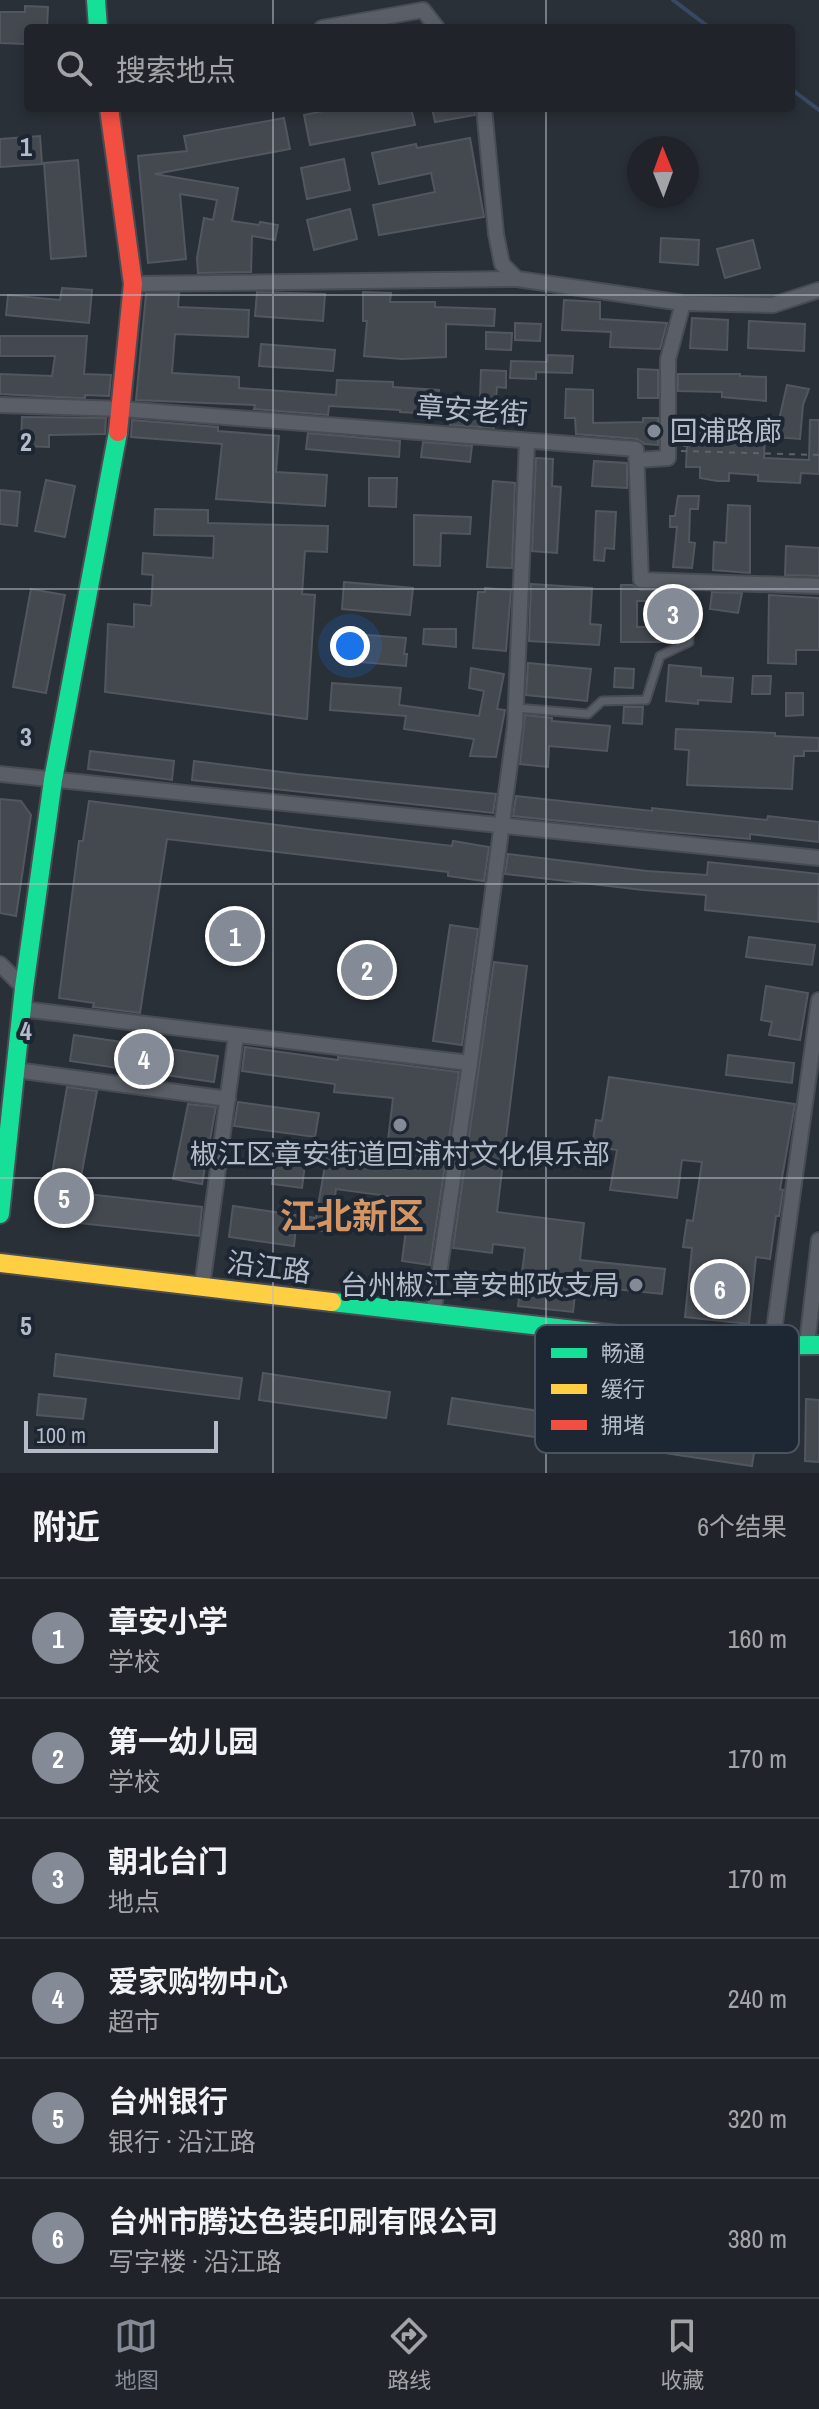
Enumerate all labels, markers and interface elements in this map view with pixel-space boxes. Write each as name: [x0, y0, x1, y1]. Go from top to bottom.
search box: [24, 24, 795, 112]
icon: search: [52, 46, 96, 90]
text: 搜索地点: [116, 50, 236, 90]
text: 1: [20, 129, 32, 164]
north arrow: [627, 136, 699, 208]
street label: 章安老街: [415, 387, 529, 433]
place label: 回浦路廊: [670, 412, 782, 450]
marker: 回浦路廊: [645, 422, 663, 440]
text: 2: [20, 424, 32, 459]
pin: 3: [647, 584, 699, 644]
your location: [330, 626, 370, 666]
text: 3: [20, 719, 32, 754]
pin: 1: [209, 906, 261, 966]
pin: 2: [341, 940, 393, 1000]
text: 4: [20, 1013, 32, 1048]
pin: 4: [118, 1029, 170, 1089]
marker: 椒江区章安街道回浦村文化俱乐部: [391, 1116, 409, 1134]
place label: 椒江区章安街道回浦村文化俱乐部: [190, 1135, 610, 1173]
pin: 5: [38, 1168, 90, 1228]
district label: 江北新区: [280, 1192, 424, 1240]
street label: 沿江路: [225, 1243, 313, 1291]
pin: 6: [694, 1259, 746, 1319]
place label: 台州椒江章安邮政支局: [340, 1266, 620, 1304]
marker: 台州椒江章安邮政支局: [627, 1276, 645, 1294]
text: 5: [20, 1308, 32, 1343]
legend: [535, 1325, 799, 1453]
text: 畅通: [601, 1338, 645, 1368]
text: 缓行: [601, 1374, 645, 1404]
text: 拥堵: [601, 1410, 645, 1440]
scale bar: [24, 1417, 218, 1453]
text: 100 m: [36, 1420, 86, 1450]
text: 附近: [32, 1504, 100, 1550]
text: 6个结果: [697, 1509, 787, 1544]
text: 章安小学: [108, 1601, 228, 1641]
text: 1: [52, 1621, 64, 1656]
text: 160 m: [728, 1621, 787, 1656]
text: 学校: [108, 1644, 160, 1679]
text: 第一幼儿园: [108, 1721, 258, 1761]
text: 2: [52, 1741, 64, 1776]
text: 170 m: [728, 1741, 787, 1776]
text: 学校: [108, 1764, 160, 1799]
text: 朝北台门: [108, 1841, 228, 1881]
text: 3: [52, 1861, 64, 1896]
text: 170 m: [728, 1861, 787, 1896]
text: 地点: [108, 1884, 160, 1919]
text: 爱家购物中心: [108, 1961, 288, 2001]
text: 4: [52, 1981, 64, 2016]
text: 240 m: [728, 1981, 787, 2016]
text: 超市: [108, 2004, 160, 2039]
text: 台州银行: [108, 2081, 228, 2121]
text: 5: [52, 2101, 64, 2136]
text: 320 m: [728, 2101, 787, 2136]
text: 银行 · 沿江路: [108, 2124, 256, 2159]
text: 台州市腾达色装印刷有限公司: [108, 2201, 498, 2241]
text: 6: [52, 2221, 64, 2256]
text: 380 m: [728, 2221, 787, 2256]
text: 写字楼 · 沿江路: [108, 2244, 282, 2279]
tab: 地图: [114, 2314, 159, 2395]
tab: 路线: [387, 2314, 432, 2395]
tab: 收藏: [660, 2314, 705, 2395]

